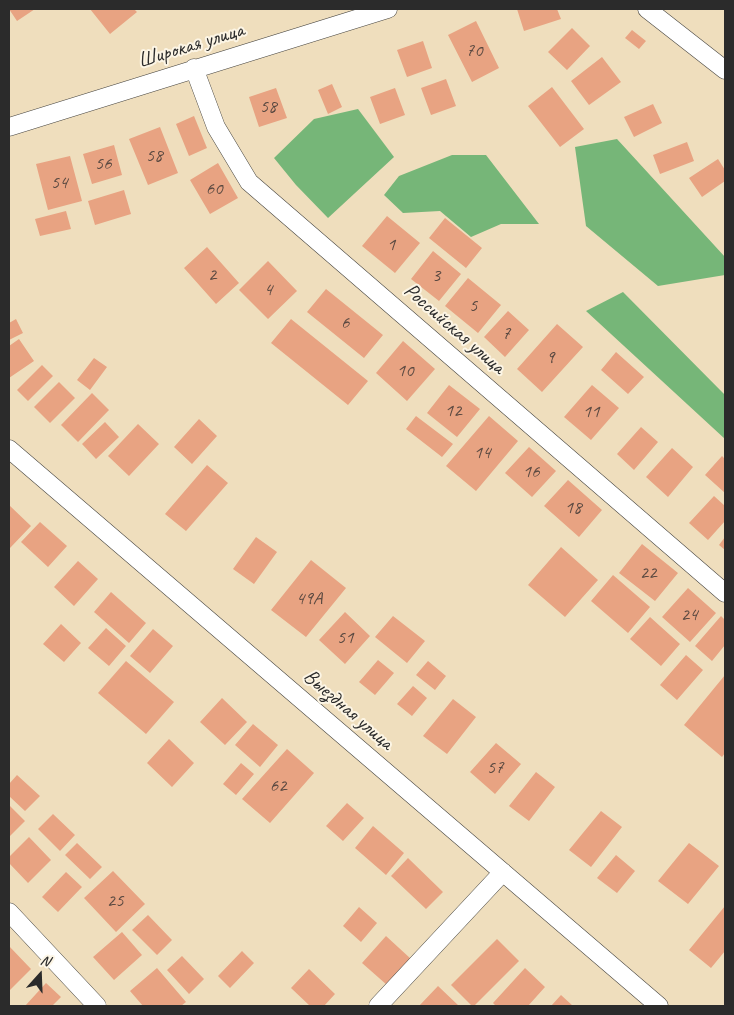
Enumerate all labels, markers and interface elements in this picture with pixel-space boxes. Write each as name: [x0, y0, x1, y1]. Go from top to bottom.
street label: Широкая улица: [135, 18, 247, 74]
house number: 70: [465, 40, 483, 62]
house number: 58: [259, 96, 277, 118]
house number: 58: [145, 145, 163, 167]
house number: 56: [94, 153, 112, 175]
house number: 54: [50, 172, 68, 194]
house number: 60: [205, 178, 223, 200]
house number: 1: [387, 234, 395, 256]
house number: 2: [208, 264, 216, 286]
house number: 3: [432, 265, 440, 287]
street label: Российская улица: [398, 278, 510, 380]
house number: 4: [264, 279, 272, 301]
house number: 5: [469, 295, 477, 317]
house number: 6: [341, 312, 349, 334]
house number: 7: [502, 323, 510, 345]
house number: 9: [546, 347, 554, 369]
house number: 10: [396, 360, 414, 382]
house number: 12: [444, 400, 462, 422]
house number: 11: [582, 401, 600, 423]
house number: 14: [473, 442, 491, 464]
house number: 16: [522, 461, 540, 483]
house number: 18: [564, 497, 582, 519]
house number: 22: [639, 562, 657, 584]
house number: 49А: [296, 588, 322, 610]
house number: 24: [680, 604, 698, 626]
house number: 51: [336, 627, 354, 649]
street label: Выездная улица: [298, 664, 398, 756]
house number: 57: [486, 757, 504, 779]
house number: 62: [269, 775, 287, 797]
house number: 25: [106, 890, 124, 912]
north arrow: [15, 950, 65, 1000]
text: N: [38, 951, 52, 970]

